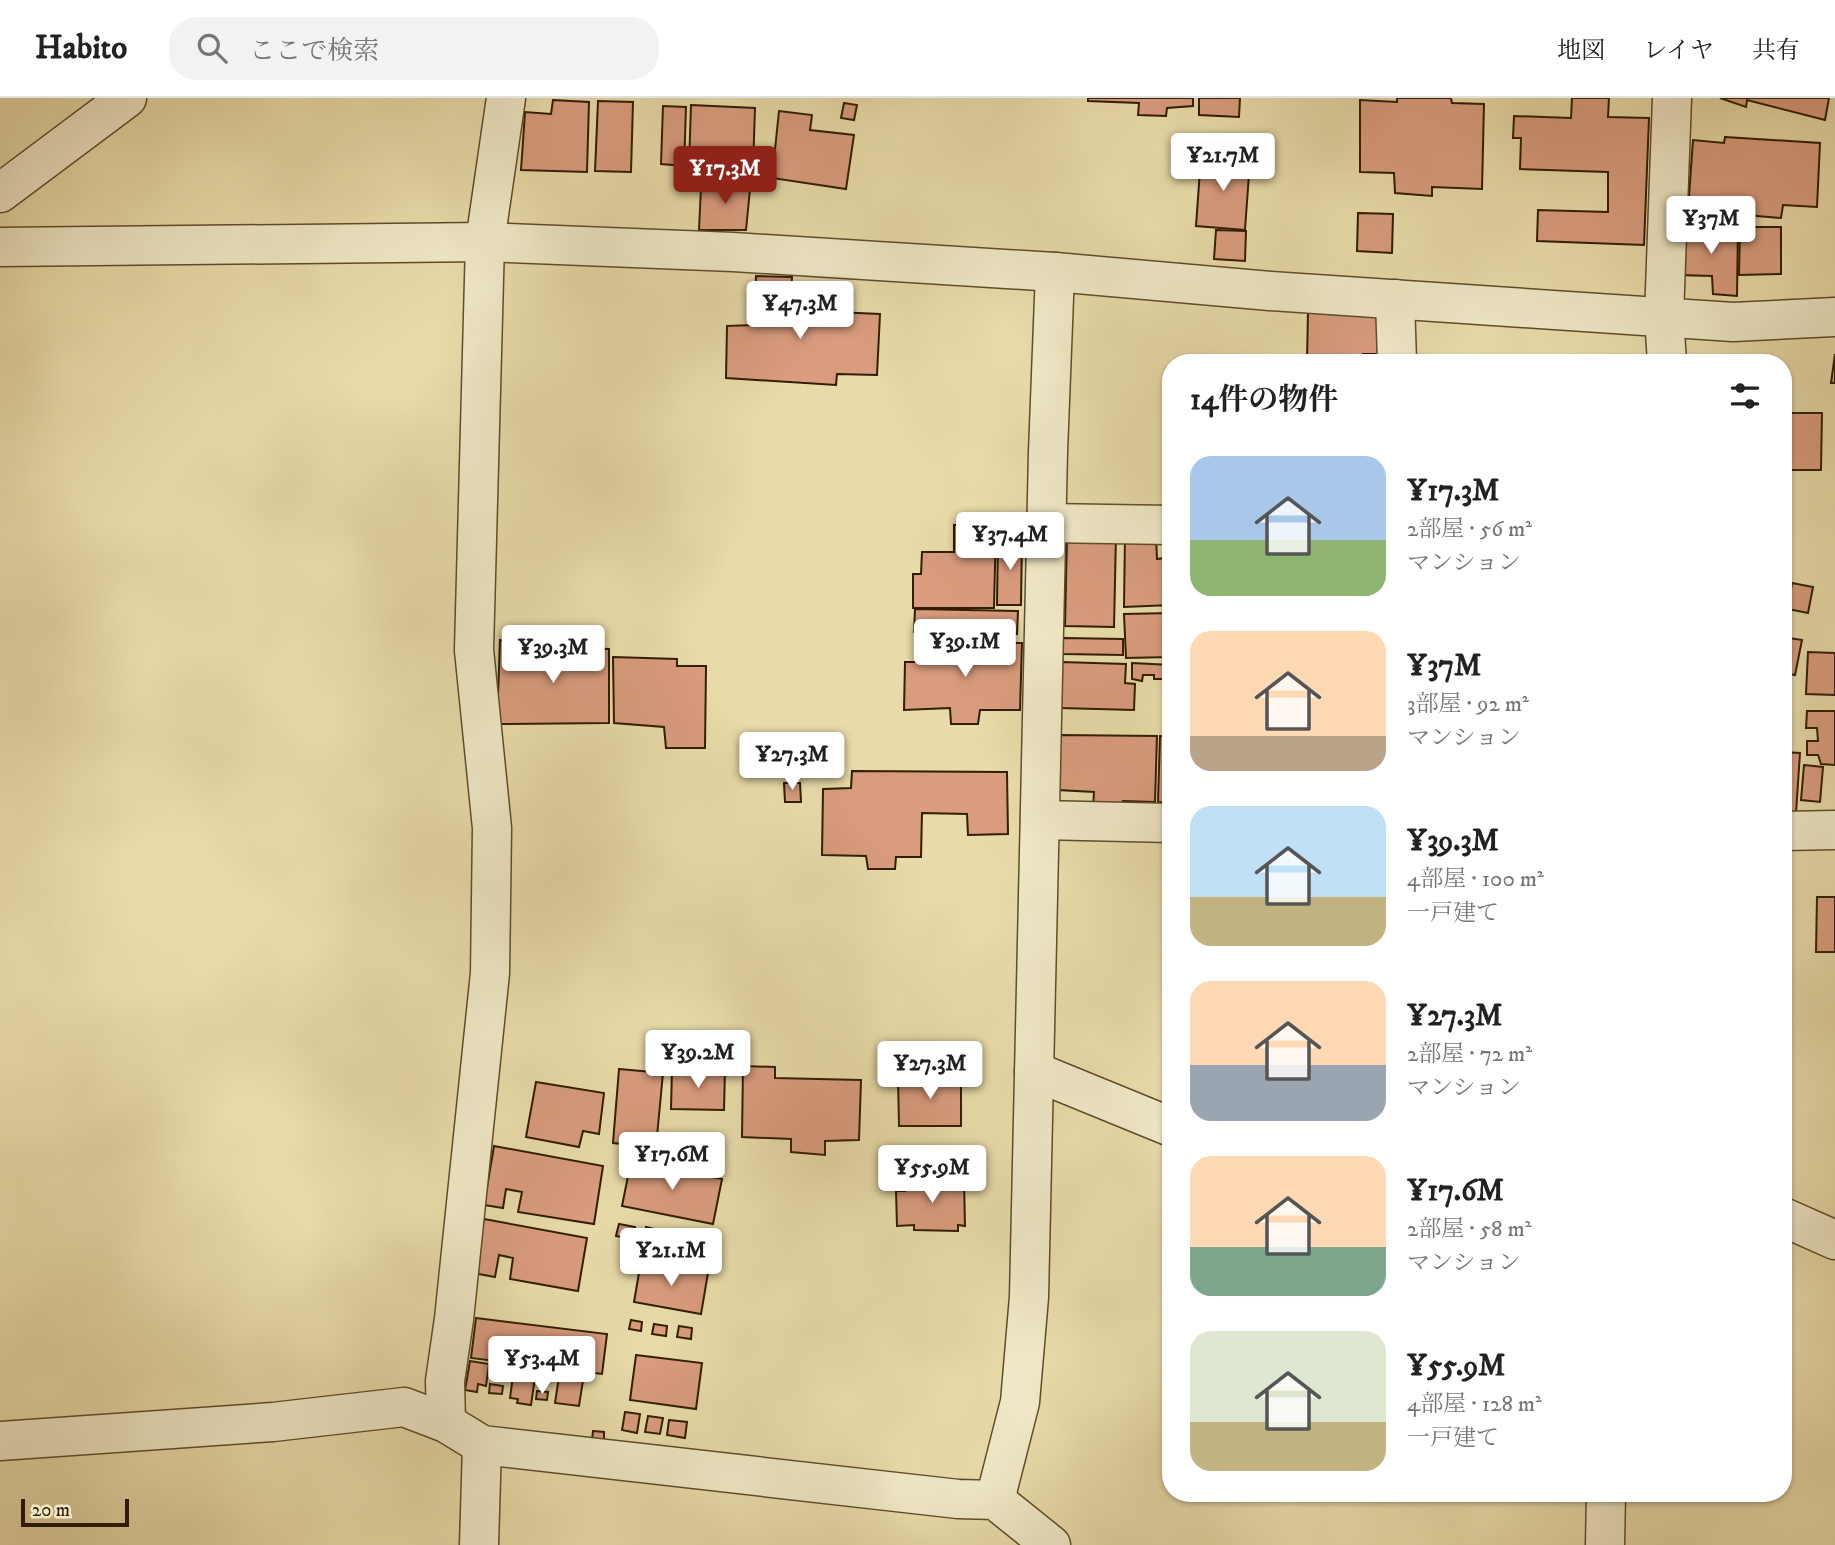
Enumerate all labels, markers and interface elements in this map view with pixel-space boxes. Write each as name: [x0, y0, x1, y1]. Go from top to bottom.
search box: [169, 17, 659, 80]
text: Habito: [35, 28, 127, 69]
icon: search: [193, 29, 231, 67]
text: ここで検索: [249, 35, 379, 68]
text: 地図: [1557, 36, 1605, 66]
text: レイヤ: [1643, 36, 1714, 66]
text: 共有: [1752, 36, 1800, 66]
pin: ¥21.7M: [1166, 134, 1280, 193]
text: ¥21.7M: [1187, 141, 1259, 170]
pin: ¥17.3M: [668, 146, 782, 206]
text: ¥17.3M: [690, 154, 760, 183]
pin: ¥37M: [1670, 197, 1752, 256]
text: ¥37M: [1682, 204, 1740, 233]
pin: ¥47.3M: [743, 282, 857, 341]
text: ¥47.3M: [763, 289, 837, 318]
icon: filters: [1726, 377, 1764, 415]
text: 14件の物件: [1190, 382, 1338, 419]
text: ¥17.3M: [1407, 473, 1500, 510]
icon: home: [1246, 484, 1330, 568]
pin: ¥37.4M: [953, 512, 1067, 572]
text: 2部屋 · 56 m²: [1407, 515, 1532, 544]
text: ¥37.4M: [972, 520, 1048, 549]
text: マンション: [1407, 549, 1521, 578]
pin: ¥39.1M: [908, 620, 1022, 679]
pin: ¥39.3M: [496, 626, 610, 685]
text: ¥39.1M: [930, 627, 1000, 656]
text: ¥39.3M: [518, 633, 588, 662]
text: ¥37M: [1407, 648, 1482, 685]
icon: home: [1246, 659, 1330, 743]
text: 3部屋 · 92 m²: [1407, 690, 1529, 719]
text: マンション: [1407, 724, 1521, 753]
pin: ¥27.3M: [735, 732, 849, 792]
text: ¥27.3M: [755, 740, 829, 769]
text: ¥39.3M: [1407, 823, 1499, 860]
icon: home: [1246, 834, 1330, 918]
text: 4部屋 · 100 m²: [1407, 865, 1544, 894]
text: 一戸建て: [1407, 899, 1499, 928]
text: ¥27.3M: [1407, 998, 1503, 1035]
icon: home: [1246, 1009, 1330, 1093]
pin: ¥39.2M: [641, 1030, 755, 1090]
text: ¥39.2M: [661, 1038, 735, 1067]
text: 2部屋 · 72 m²: [1407, 1040, 1532, 1069]
pin: ¥27.3M: [873, 1042, 987, 1101]
text: ¥27.3M: [893, 1049, 967, 1078]
text: マンション: [1407, 1074, 1521, 1103]
pin: ¥17.6M: [615, 1132, 729, 1192]
text: ¥17.6M: [635, 1140, 709, 1169]
pin: ¥55.9M: [875, 1146, 989, 1205]
text: ¥55.9M: [894, 1153, 970, 1182]
text: ¥17.6M: [1407, 1173, 1504, 1210]
icon: home: [1246, 1184, 1330, 1268]
text: 2部屋 · 58 m²: [1407, 1215, 1532, 1244]
pin: ¥21.1M: [614, 1228, 728, 1288]
text: ¥21.1M: [636, 1236, 706, 1265]
text: マンション: [1407, 1249, 1521, 1278]
pin: ¥53.4M: [485, 1336, 599, 1396]
text: ¥53.4M: [504, 1344, 580, 1373]
text: ¥55.9M: [1407, 1348, 1506, 1385]
icon: home: [1246, 1359, 1330, 1443]
text: 4部屋 · 128 m²: [1407, 1390, 1542, 1419]
text: 一戸建て: [1407, 1424, 1499, 1453]
scale bar: [21, 1496, 130, 1528]
text: 20 m: [32, 1499, 70, 1522]

